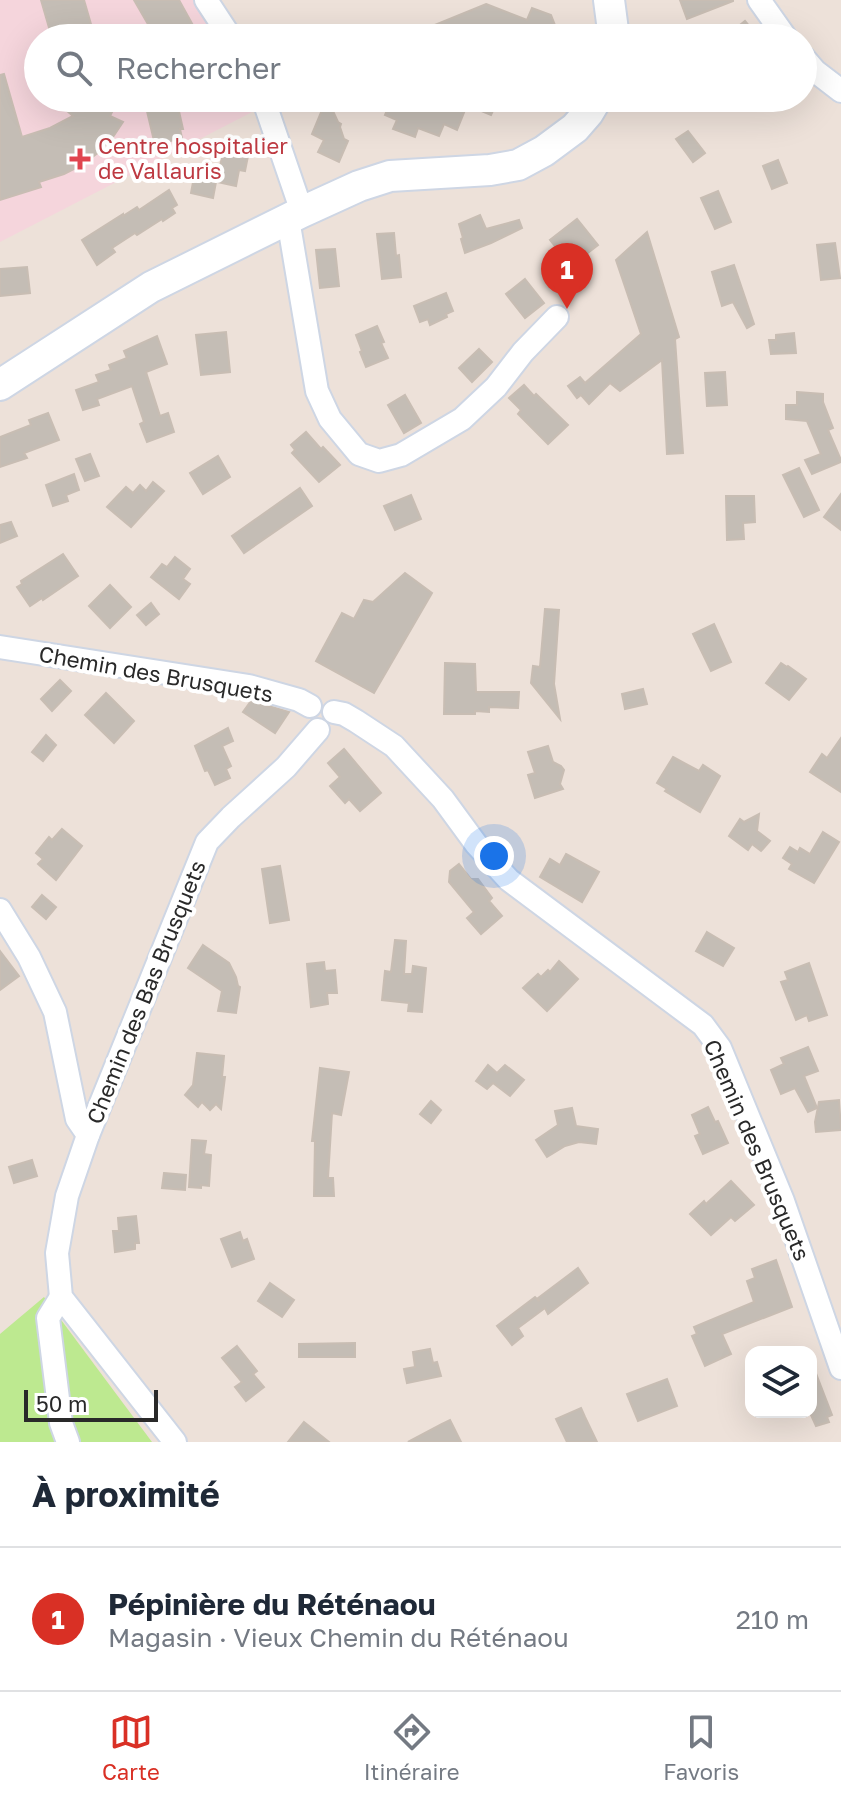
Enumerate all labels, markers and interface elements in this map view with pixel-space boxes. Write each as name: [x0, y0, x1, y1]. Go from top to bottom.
search box: [24, 24, 817, 112]
icon: search: [52, 46, 96, 90]
text: Rechercher: [116, 50, 281, 86]
place label: Centre hospitalier de Vallauris: [98, 132, 288, 184]
marker: Centre hospitalier de Vallauris: [69, 148, 91, 170]
pin: 1: [541, 243, 593, 309]
street label: Chemin des Brusquets: [37, 640, 275, 707]
your location: [474, 836, 514, 876]
street label: Chemin des Bas Brusquets: [80, 856, 211, 1128]
street label: Chemin des Brusquets: [699, 1035, 816, 1264]
map controls: [745, 1346, 817, 1418]
button: layers: [745, 1346, 817, 1418]
scale bar: [24, 1386, 158, 1422]
text: 50 m: [36, 1390, 87, 1417]
text: À proximité: [32, 1474, 220, 1514]
text: Pépinière du Réténaou: [108, 1586, 436, 1622]
text: 1: [51, 1604, 65, 1635]
text: 210 m: [736, 1604, 809, 1635]
text: Magasin · Vieux Chemin du Réténaou: [108, 1622, 569, 1653]
tab: Carte: [102, 1710, 160, 1785]
tab: Itinéraire: [364, 1710, 459, 1785]
tab: Favoris: [663, 1710, 739, 1785]

